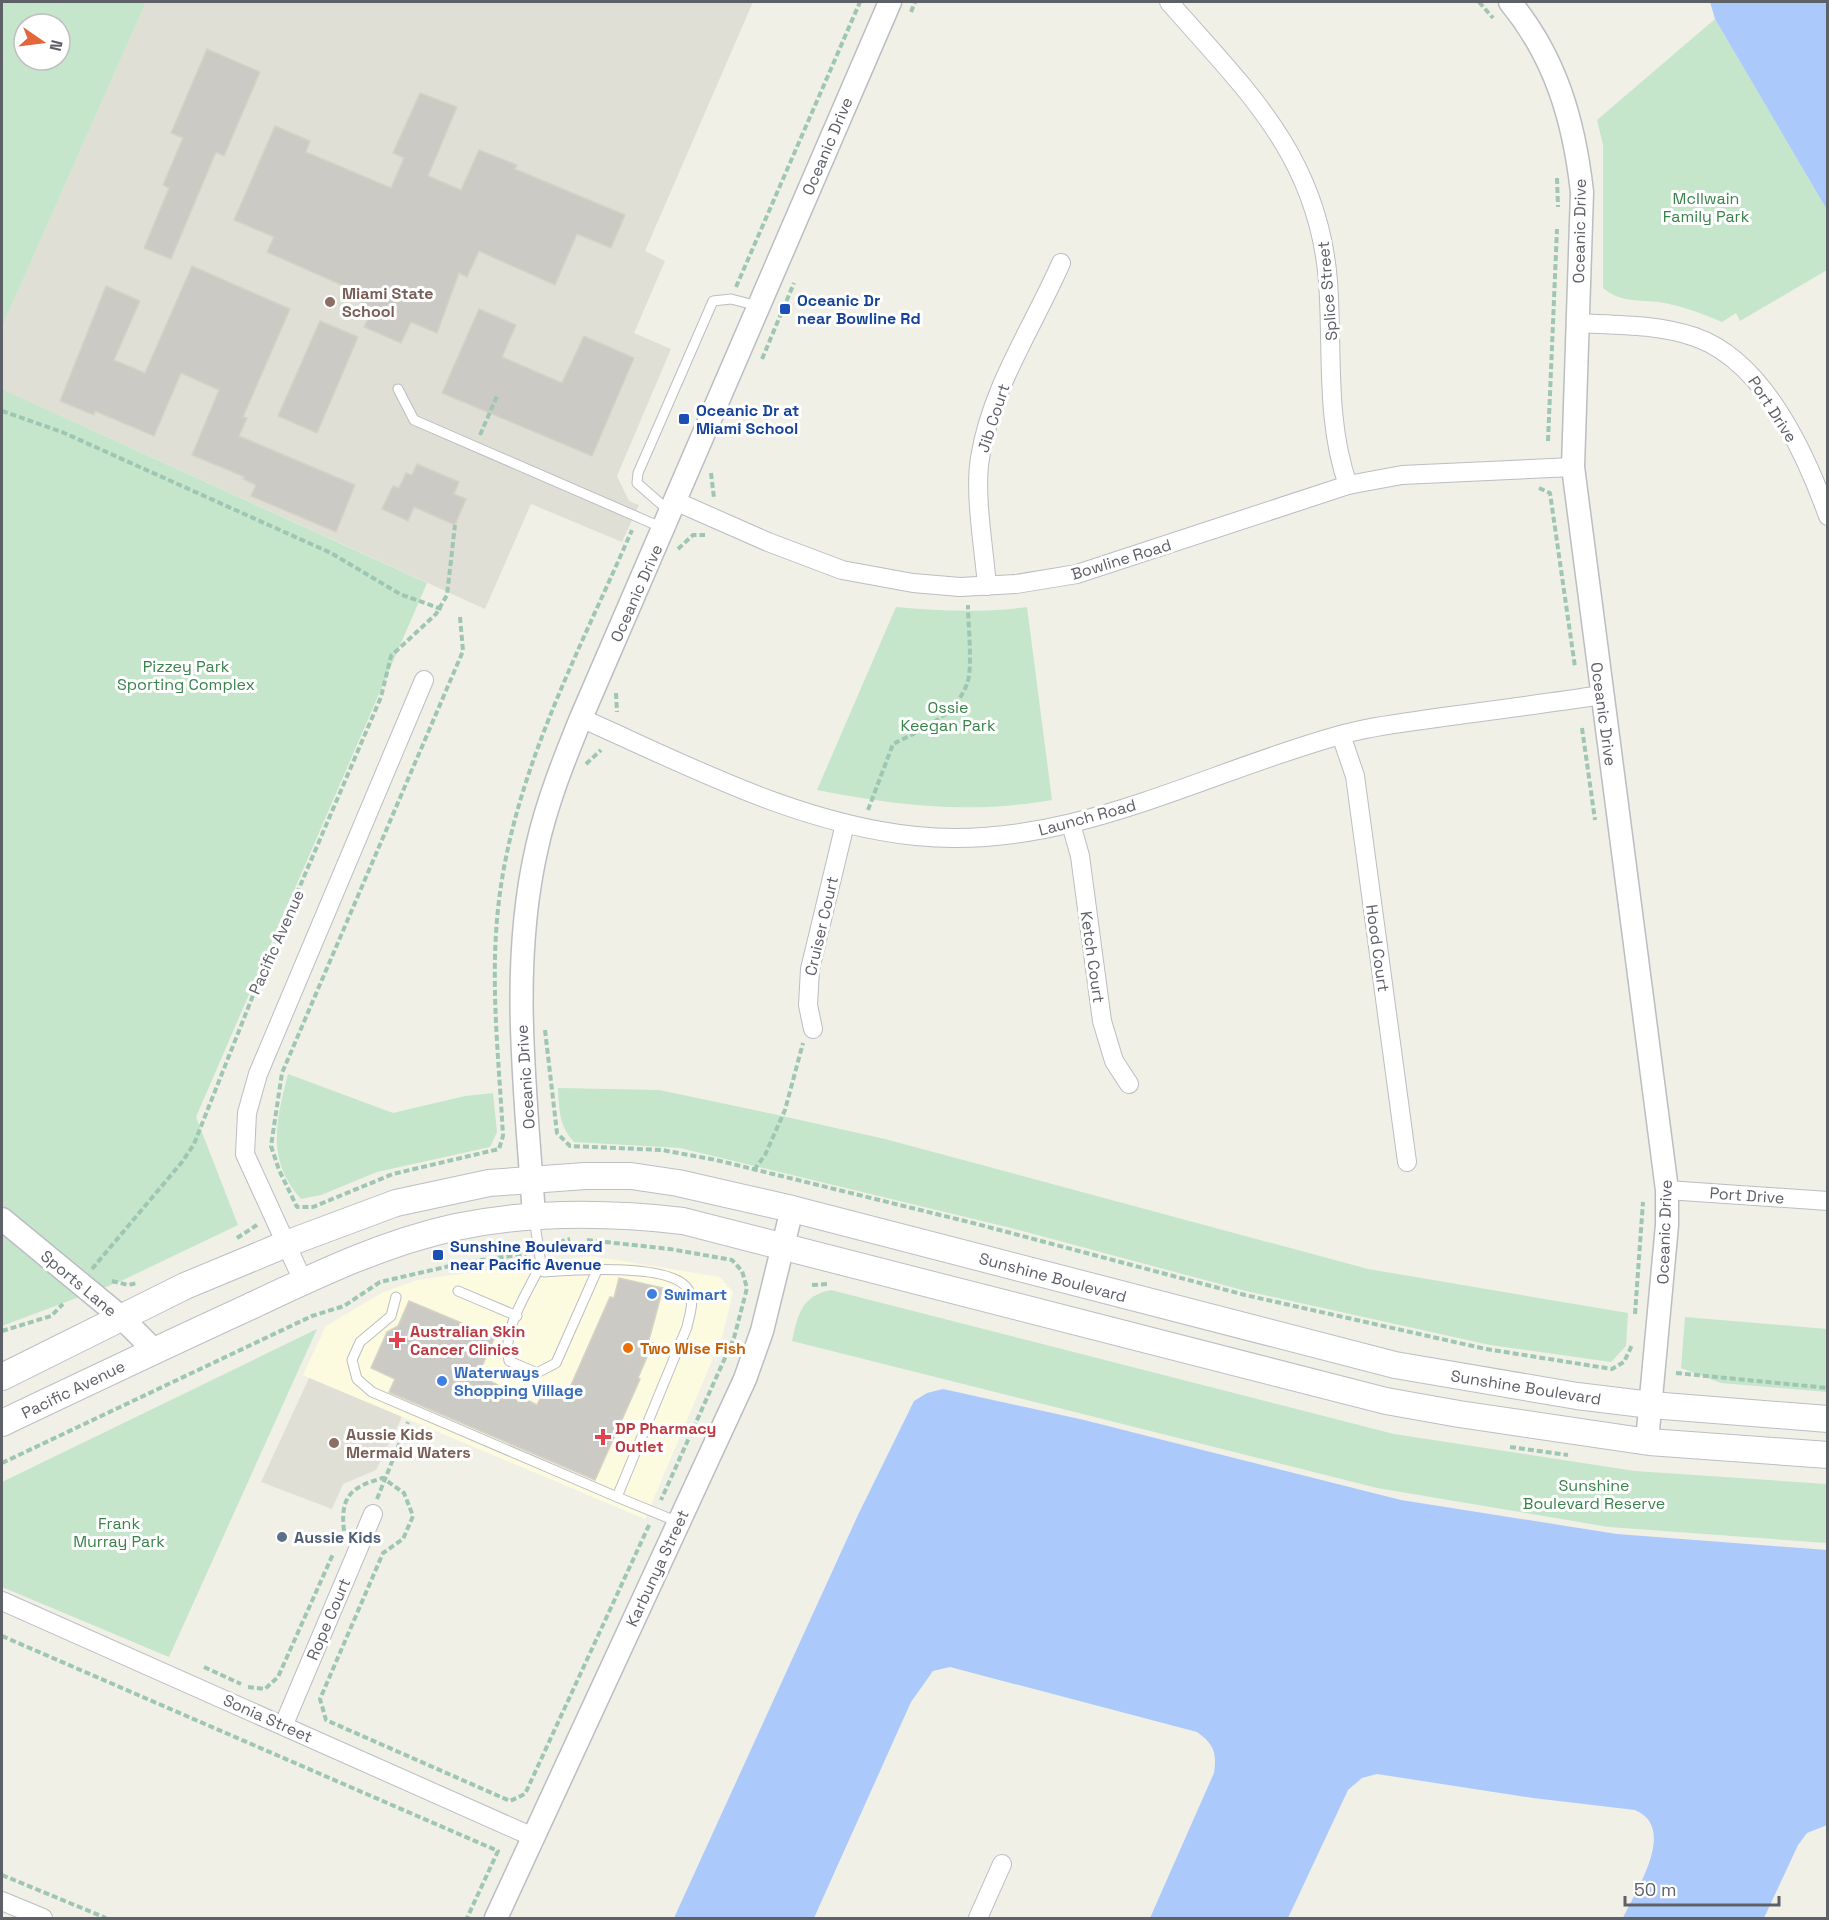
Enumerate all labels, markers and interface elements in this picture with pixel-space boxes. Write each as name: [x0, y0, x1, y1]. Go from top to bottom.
north arrow: [12, 12, 72, 72]
text: N: [45, 38, 68, 53]
street label: Oceanic Drive: [797, 94, 858, 198]
street label: Oceanic Drive: [1568, 178, 1591, 284]
park label: McIlwain Family Park: [1663, 188, 1750, 227]
street label: Splice Street: [1313, 240, 1342, 342]
place label: Miami State School: [342, 283, 434, 322]
place label: Oceanic Dr near Bowline Rd: [797, 290, 921, 329]
marker: Miami State School: [323, 295, 337, 309]
marker: Oceanic Dr near Bowline Rd: [778, 302, 792, 316]
street label: Port Drive: [1743, 372, 1802, 446]
street label: Jib Court: [972, 381, 1014, 455]
place label: Oceanic Dr at Miami School: [696, 400, 799, 439]
marker: Oceanic Dr at Miami School: [677, 412, 691, 426]
street label: Bowline Road: [1069, 534, 1174, 585]
street label: Oceanic Drive: [606, 541, 667, 645]
park label: Pizzey Park Sporting Complex: [117, 656, 255, 695]
street label: Oceanic Drive: [1586, 661, 1621, 767]
park label: Ossie Keegan Park: [900, 697, 996, 736]
street label: Launch Road: [1036, 794, 1138, 841]
street label: Cruiser Court: [800, 874, 843, 978]
street label: Pacific Avenue: [244, 887, 309, 998]
street label: Hood Court: [1361, 903, 1394, 993]
street label: Ketch Court: [1076, 910, 1109, 1004]
street label: Oceanic Drive: [511, 1024, 540, 1130]
street label: Oceanic Drive: [1652, 1179, 1677, 1285]
street label: Port Drive: [1709, 1182, 1785, 1209]
place label: Sunshine Boulevard near Pacific Avenue: [450, 1236, 603, 1275]
street label: Sports Lane: [36, 1245, 121, 1321]
marker: Sunshine Boulevard near Pacific Avenue: [431, 1248, 445, 1262]
street label: Sunshine Boulevard: [977, 1248, 1129, 1307]
place label: Swimart: [664, 1284, 727, 1305]
marker: Swimart: [645, 1287, 659, 1301]
place label: Australian Skin Cancer Clinics: [410, 1321, 525, 1360]
marker: Australian Skin Cancer Clinics: [388, 1331, 406, 1349]
place label: Two Wise Fish: [640, 1338, 746, 1359]
marker: Two Wise Fish: [621, 1341, 635, 1355]
street label: Pacific Avenue: [18, 1355, 128, 1424]
place label: Waterways Shopping Village: [454, 1362, 583, 1401]
street label: Sunshine Boulevard: [1449, 1365, 1603, 1410]
marker: Waterways Shopping Village: [435, 1374, 449, 1388]
place label: DP Pharmacy Outlet: [615, 1418, 716, 1457]
place label: Aussie Kids Mermaid Waters: [346, 1424, 471, 1463]
marker: DP Pharmacy Outlet: [596, 1430, 610, 1444]
marker: Aussie Kids Mermaid Waters: [327, 1436, 341, 1450]
park label: Sunshine Boulevard Reserve: [1523, 1475, 1665, 1514]
street label: Karbunya Street: [621, 1506, 694, 1630]
park label: Frank Murray Park: [73, 1513, 165, 1552]
place label: Aussie Kids: [294, 1527, 381, 1548]
marker: Aussie Kids: [275, 1530, 289, 1544]
street label: Rope Court: [302, 1575, 355, 1663]
street label: Sonia Street: [220, 1689, 316, 1747]
scale bar: [1625, 1869, 1780, 1907]
text: 50 m: [1634, 1878, 1676, 1901]

